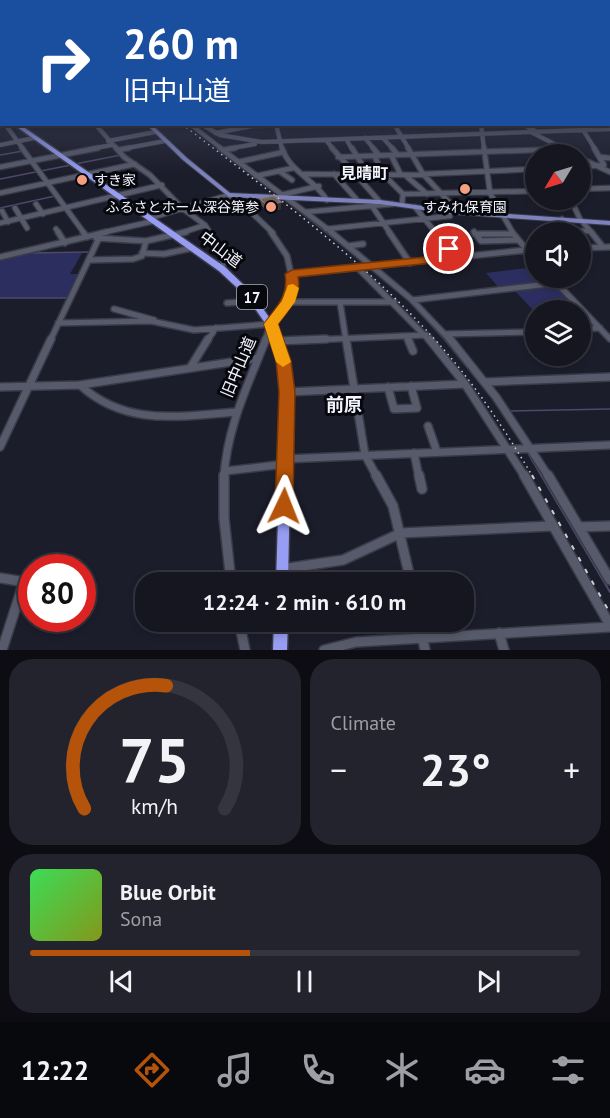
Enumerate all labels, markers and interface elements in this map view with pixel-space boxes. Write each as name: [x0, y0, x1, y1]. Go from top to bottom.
text: 260 m: [123, 16, 239, 71]
icon: right: [24, 24, 102, 102]
text: 旧中山道: [123, 73, 231, 107]
north arrow: [525, 144, 591, 210]
map controls: [525, 144, 591, 366]
district label: 見晴町: [340, 163, 388, 183]
place label: すき家: [94, 171, 136, 189]
marker: すき家: [75, 173, 89, 187]
marker: すみれ保育園: [458, 182, 472, 196]
place label: ふるさとホーム深谷第参: [105, 198, 259, 216]
place label: すみれ保育園: [423, 198, 507, 216]
marker: ふるさとホーム深谷第参: [264, 200, 278, 214]
button: sound: [525, 222, 591, 288]
pin: [423, 223, 474, 274]
street label: 中山道: [196, 227, 246, 271]
icon: arrive: [432, 232, 465, 265]
road number: 17: [237, 285, 267, 309]
button: layers: [525, 300, 591, 366]
street label: 旧中山道: [216, 334, 260, 400]
district label: 前原: [326, 393, 362, 416]
position arrow: [252, 474, 316, 538]
speed limit sign: 80: [18, 554, 96, 632]
text: 12:24 · 2 min · 610 m: [203, 588, 406, 616]
text: Climate: [331, 710, 396, 736]
text: 75: [119, 719, 190, 800]
text: 23°: [420, 740, 491, 798]
text: −: [331, 748, 347, 791]
text: +: [563, 748, 580, 791]
text: km/h: [131, 792, 178, 820]
text: Blue Orbit: [120, 878, 216, 906]
text: Sona: [120, 906, 162, 932]
icon: previous: [105, 965, 138, 998]
icon: pause: [288, 965, 321, 998]
icon: next: [472, 965, 505, 998]
icon: directions: [131, 1049, 173, 1091]
icon: music: [214, 1049, 256, 1091]
icon: phone: [297, 1049, 339, 1091]
icon: climate: [381, 1049, 423, 1091]
icon: car: [464, 1049, 506, 1091]
icon: filters: [547, 1049, 589, 1091]
text: 12:22: [21, 1053, 89, 1087]

